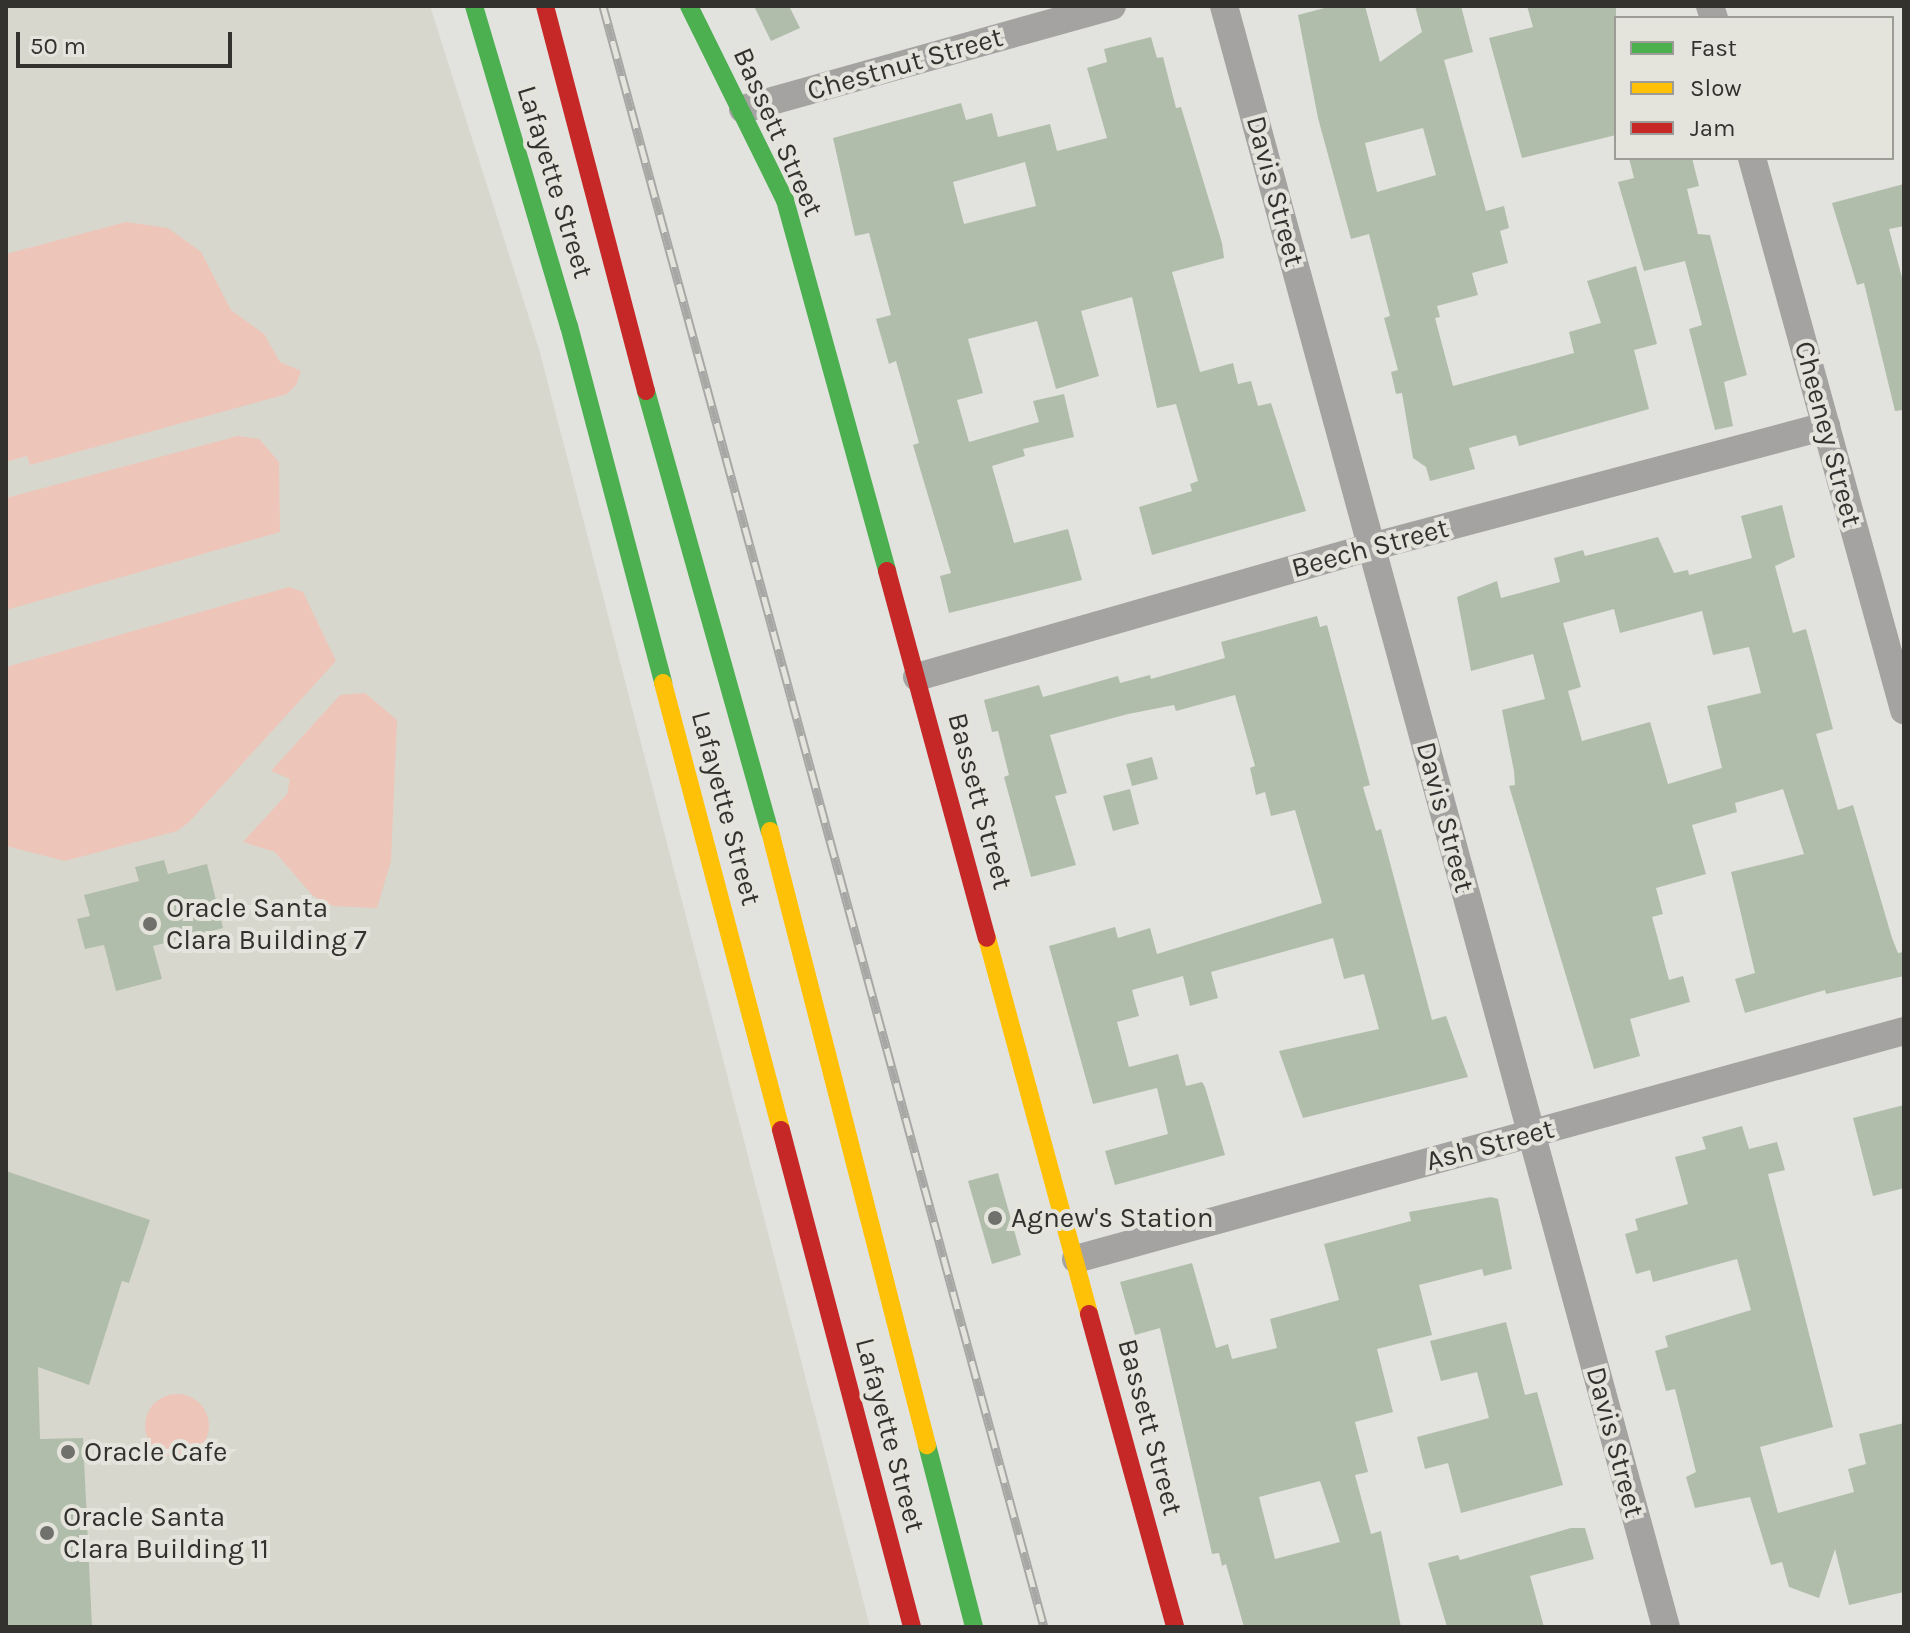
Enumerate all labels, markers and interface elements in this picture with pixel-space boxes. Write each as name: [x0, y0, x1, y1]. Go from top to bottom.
scale bar: [20, 16, 236, 66]
legend: [1614, 16, 1894, 160]
street label: Chestnut Street: [803, 20, 1007, 108]
text: 50 m: [30, 32, 86, 60]
text: Fast: [1690, 34, 1737, 62]
street label: Bassett Street: [726, 42, 830, 222]
text: Slow: [1690, 74, 1742, 102]
street label: Lafayette Street: [510, 82, 600, 282]
street label: Davis Street: [1239, 112, 1311, 270]
text: Jam: [1690, 114, 1735, 142]
street label: Cheeney Street: [1787, 338, 1869, 530]
street label: Beech Street: [1288, 511, 1452, 585]
street label: Lafayette Street: [684, 707, 768, 909]
street label: Bassett Street: [940, 709, 1020, 893]
street label: Davis Street: [1409, 738, 1481, 896]
place label: Oracle Santa Clara Building 7: [166, 891, 367, 957]
marker: Oracle Santa Clara Building 7: [141, 915, 159, 933]
street label: Ash Street: [1422, 1112, 1558, 1178]
place label: Agnew's Station: [1011, 1201, 1214, 1235]
marker: Agnew's Station: [986, 1209, 1004, 1227]
street label: Lafayette Street: [848, 1334, 932, 1536]
street label: Bassett Street: [1110, 1335, 1190, 1519]
street label: Davis Street: [1579, 1363, 1651, 1521]
place label: Oracle Cafe: [84, 1435, 227, 1469]
marker: Oracle Cafe: [59, 1443, 77, 1461]
place label: Oracle Santa Clara Building 11: [63, 1500, 269, 1566]
marker: Oracle Santa Clara Building 11: [38, 1524, 56, 1542]

